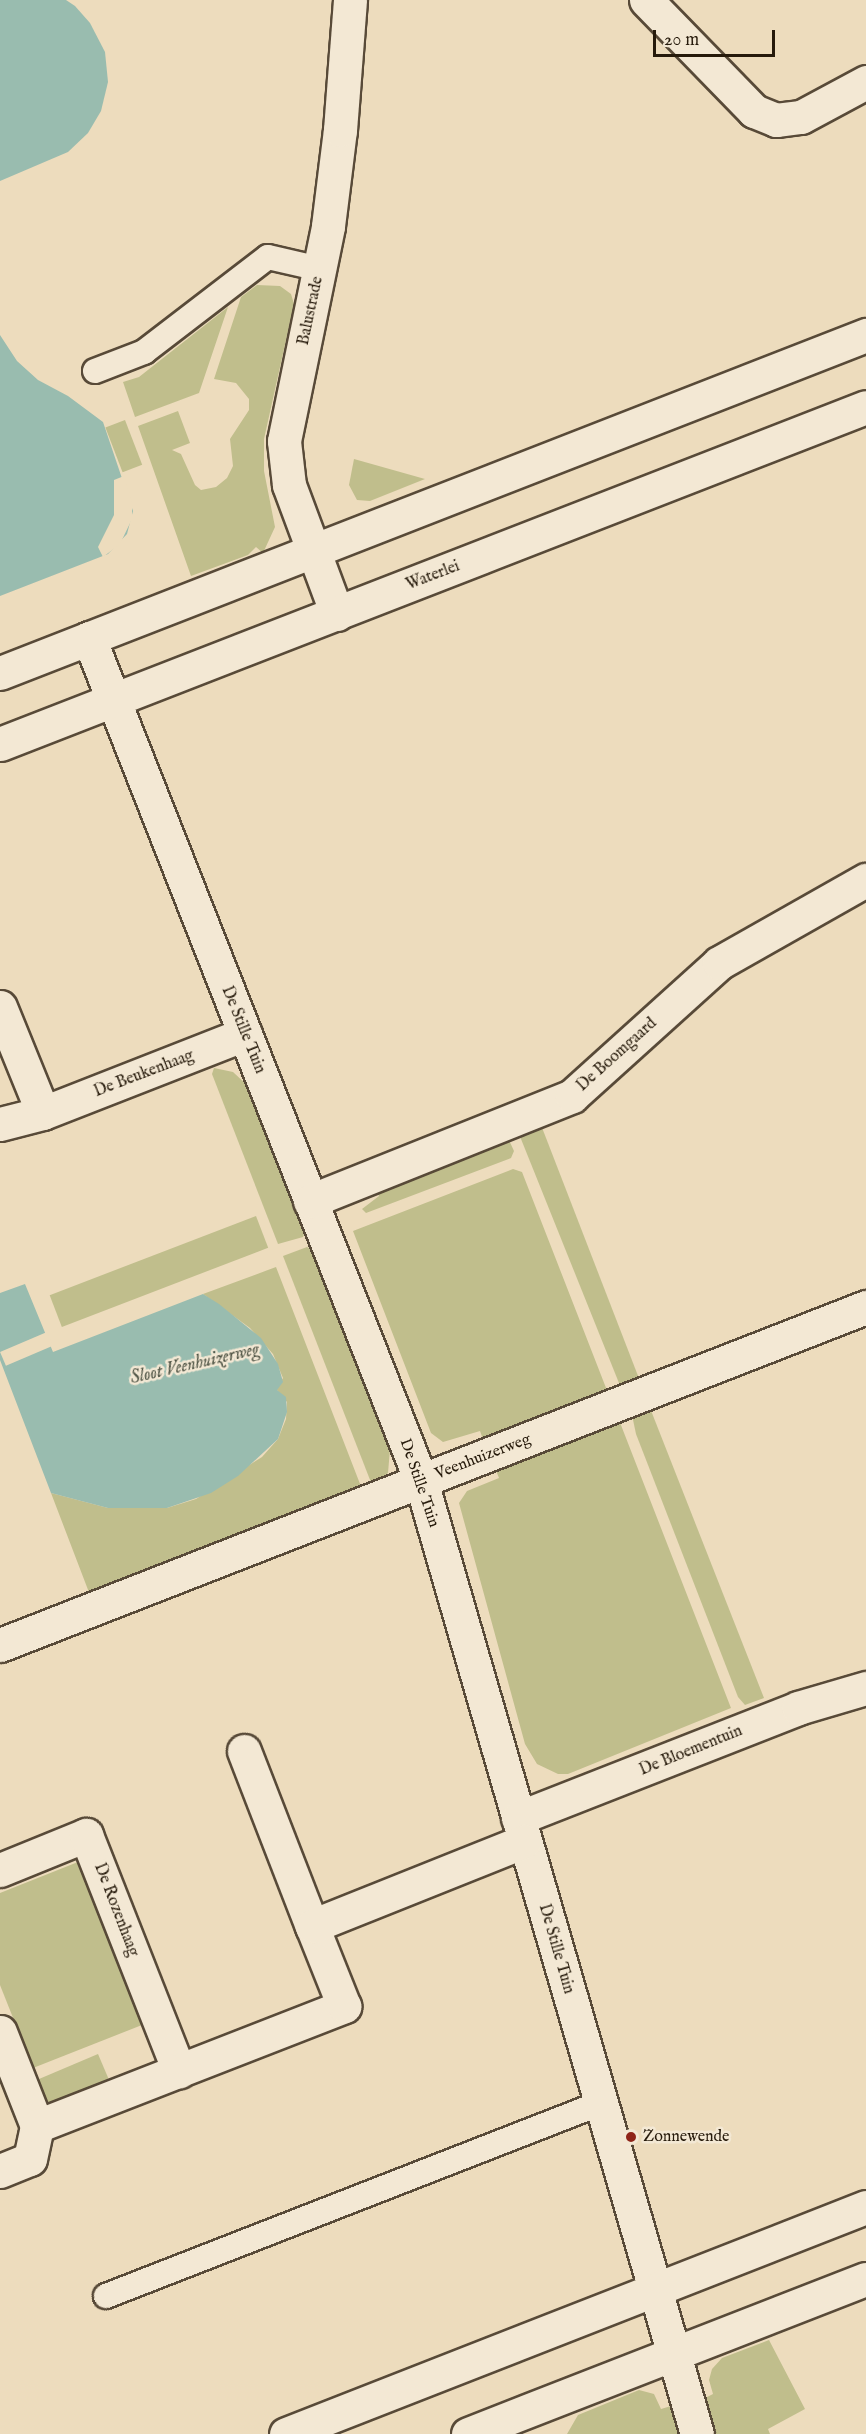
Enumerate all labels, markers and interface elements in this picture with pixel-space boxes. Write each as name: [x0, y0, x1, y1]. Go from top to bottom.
scale bar: [656, 18, 778, 56]
text: 20 m: [664, 29, 699, 52]
street label: Balustrade: [294, 275, 328, 347]
street label: Waterlei: [404, 557, 462, 595]
street label: De Stille Tuin: [217, 983, 269, 1077]
street label: De Boomgaard: [573, 1014, 661, 1096]
street label: De Beukenhaag: [91, 1046, 197, 1102]
water label: Sloot Veenhuizerweg: [129, 1340, 261, 1390]
street label: Veenhuizerweg: [432, 1430, 534, 1484]
street label: De Stille Tuin: [395, 1436, 443, 1530]
street label: De Bloementuin: [637, 1722, 745, 1780]
street label: De Rozenhaag: [89, 1860, 143, 1960]
street label: De Stille Tuin: [534, 1902, 578, 1996]
place label: Zonnewende: [643, 2127, 729, 2147]
marker: Zonnewende: [624, 2130, 638, 2144]

